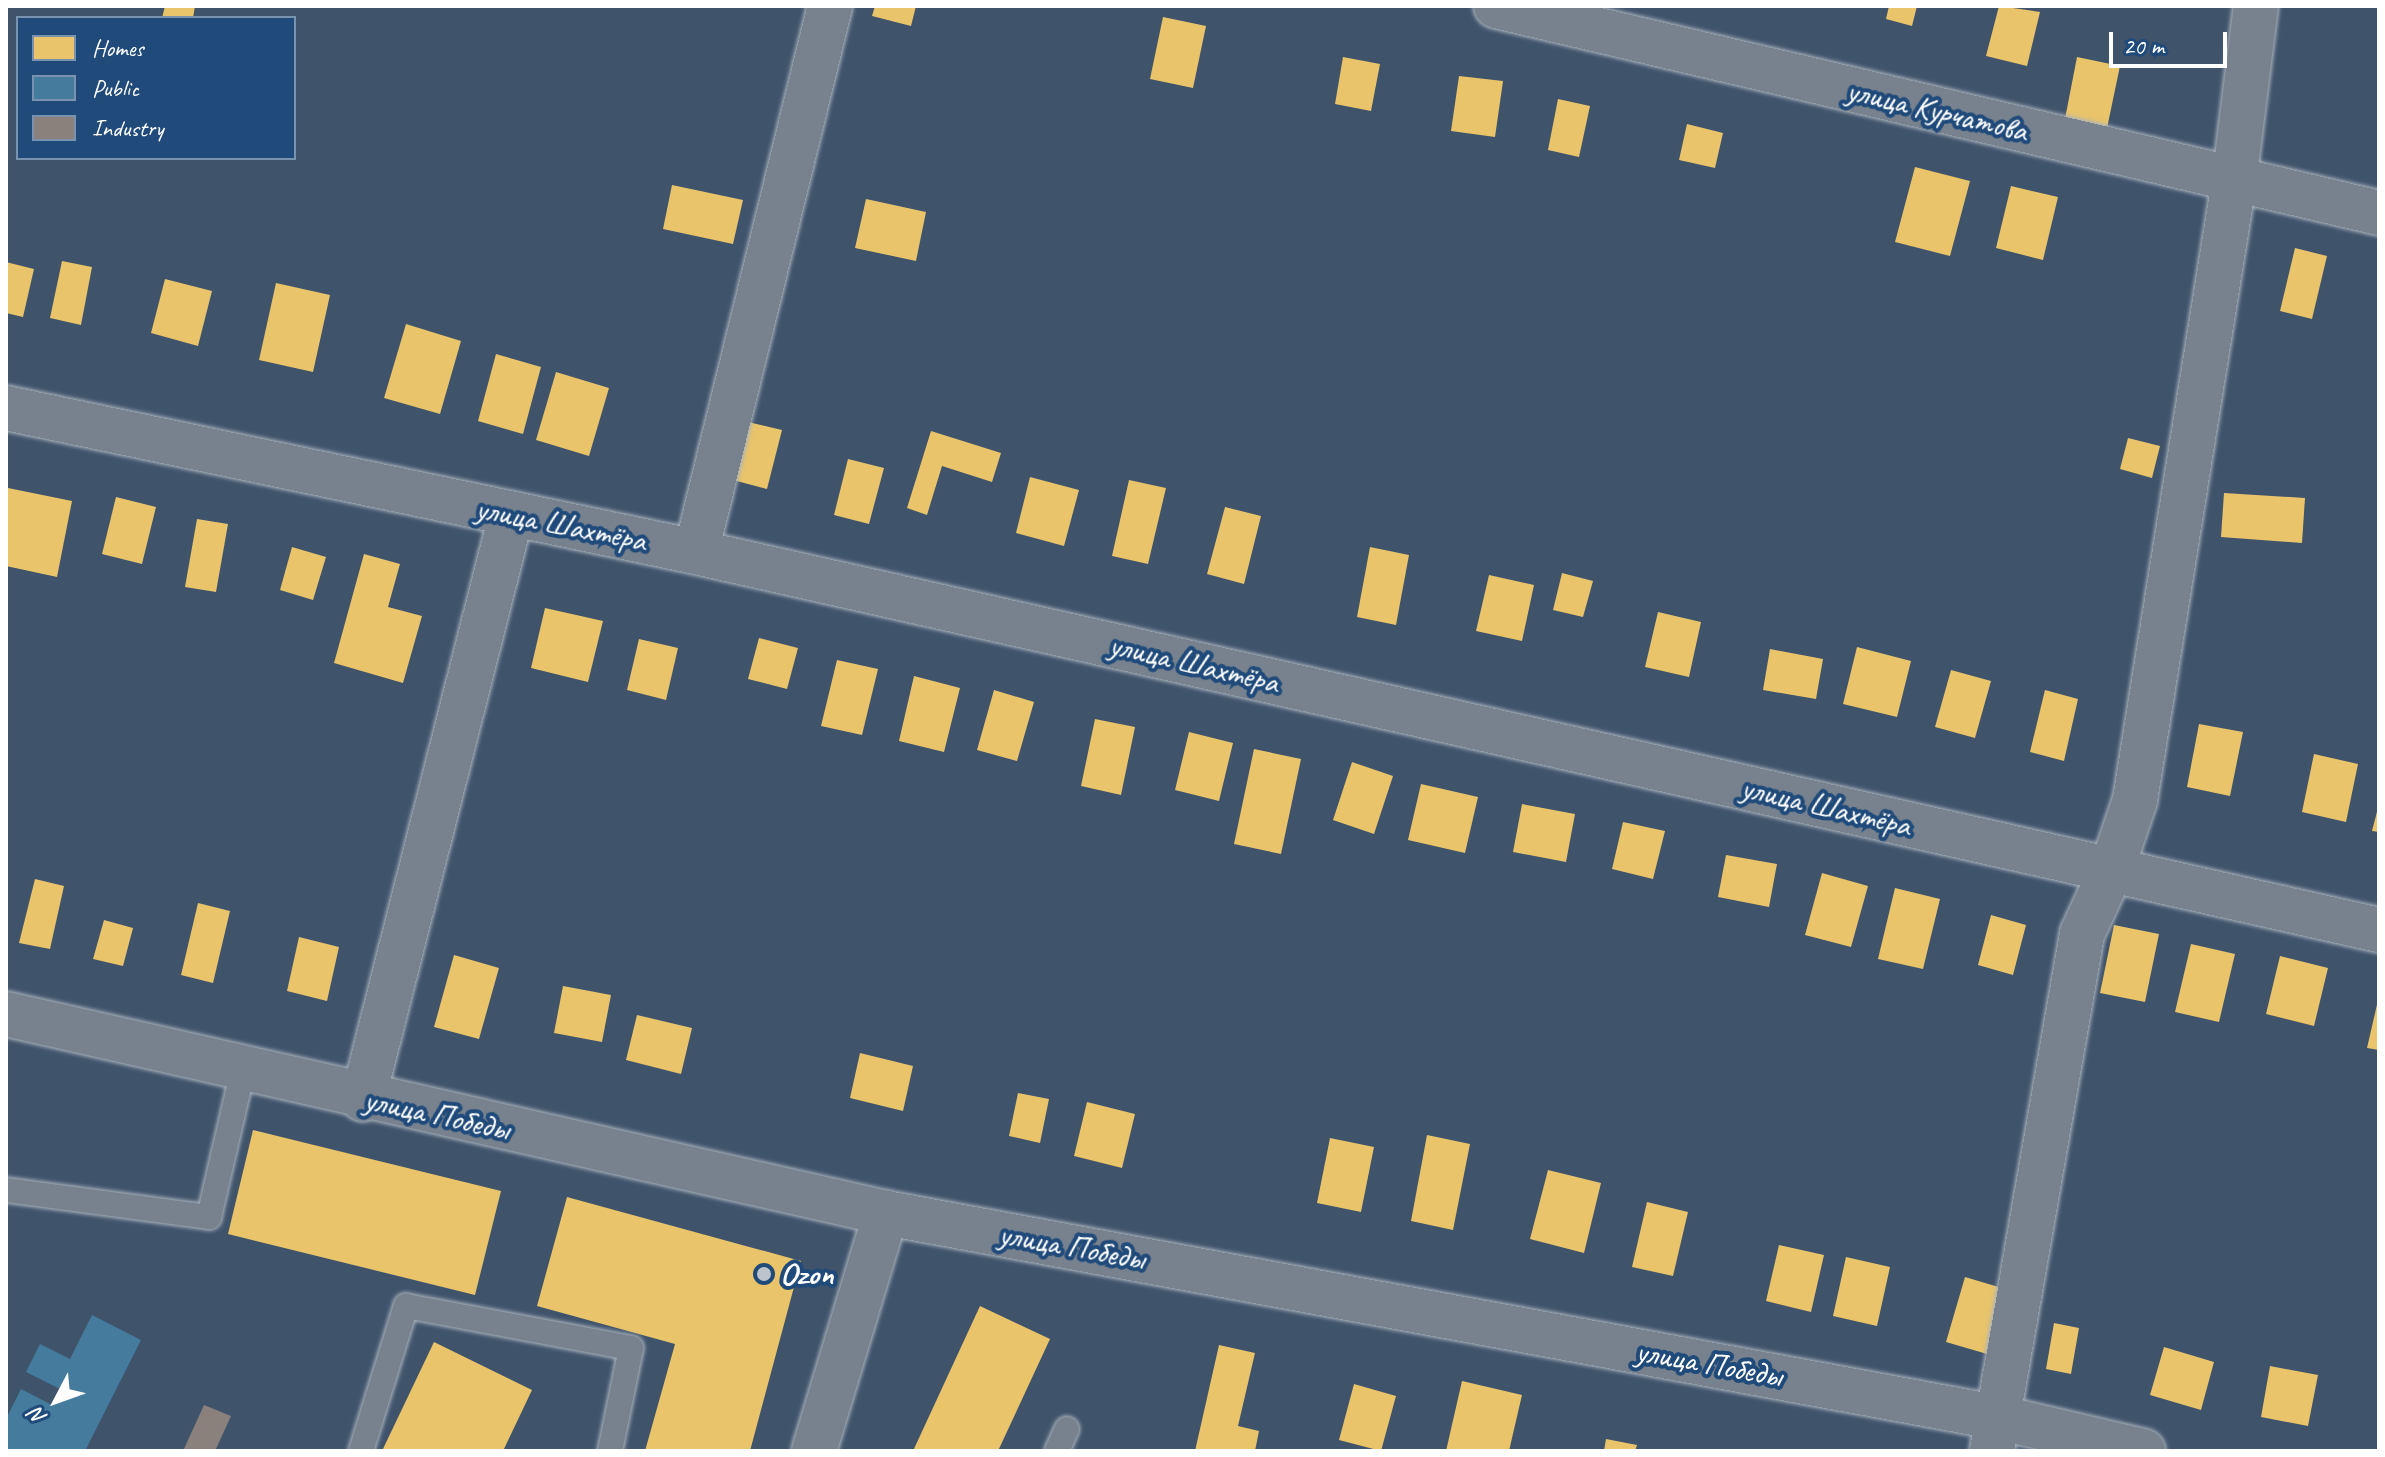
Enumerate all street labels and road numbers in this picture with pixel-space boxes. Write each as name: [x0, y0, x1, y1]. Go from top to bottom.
street label: улица Курчатова: [1843, 72, 2031, 150]
street label: улица Шахтёра: [471, 489, 651, 561]
street label: улица Шахтёра: [1104, 625, 1284, 703]
street label: улица Шахтёра: [1736, 768, 1916, 846]
street label: улица Победы: [361, 1081, 513, 1149]
street label: улица Победы: [996, 1215, 1148, 1279]
street label: улица Победы: [1633, 1332, 1785, 1396]

